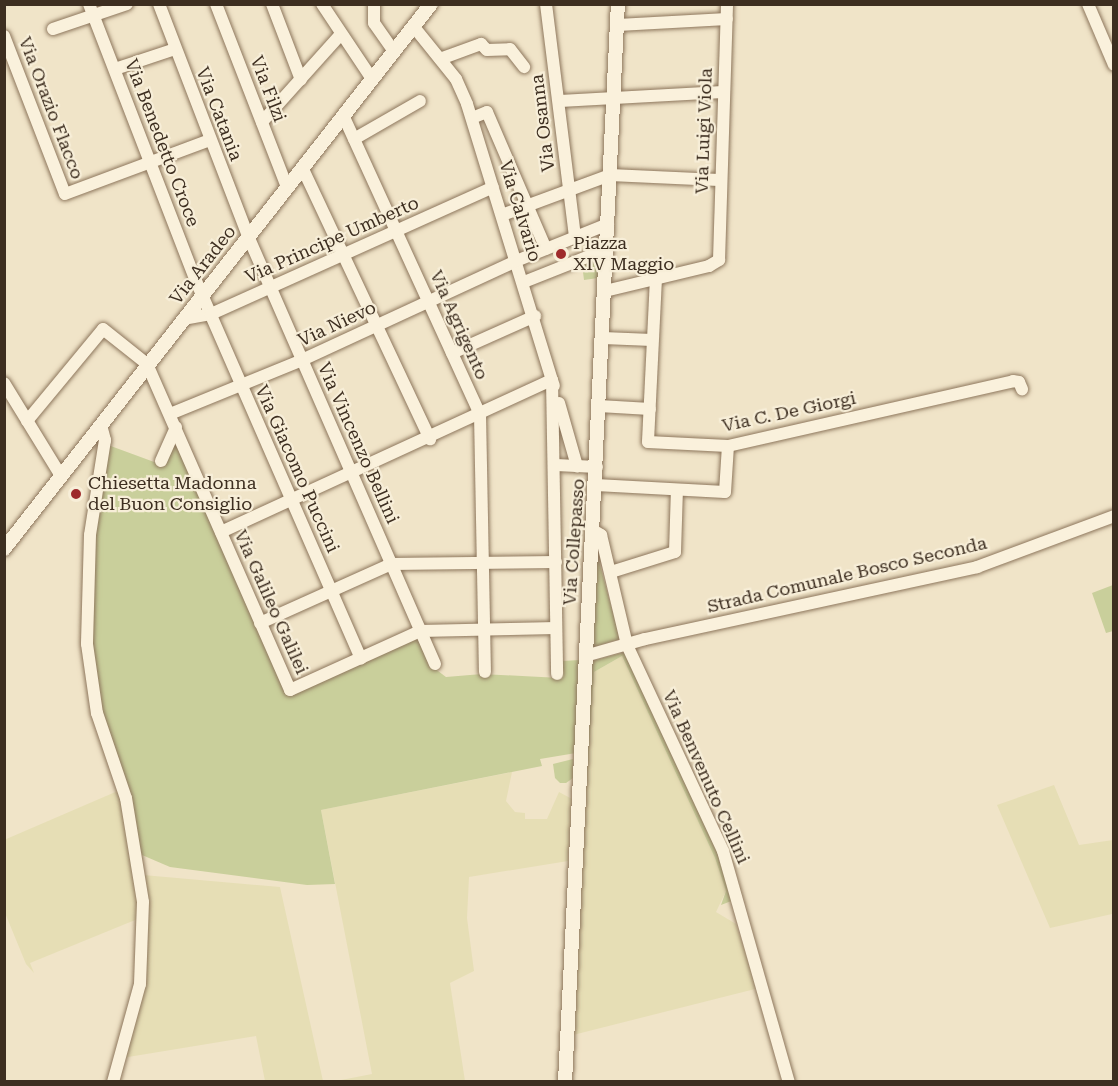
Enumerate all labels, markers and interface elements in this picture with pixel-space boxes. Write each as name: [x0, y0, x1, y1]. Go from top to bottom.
street label: Via Orazio Flacco: [14, 34, 88, 182]
street label: Via Filzi: [246, 53, 290, 125]
street label: Via Benedetto Croce: [120, 56, 204, 230]
street label: Via Catania: [191, 64, 247, 164]
street label: Via Luigi Viola: [691, 68, 717, 194]
street label: Via Osanna: [526, 73, 560, 173]
street label: Via Calvario: [494, 158, 546, 264]
street label: Via Principe Umberto: [242, 192, 422, 288]
street label: Via Aradeo: [165, 221, 241, 309]
place label: Piazza XIV Maggio: [573, 233, 674, 276]
marker: Piazza XIV Maggio: [554, 247, 568, 261]
street label: Via Agrigento: [425, 267, 493, 383]
street label: Via Nievo: [295, 297, 379, 351]
street label: Via Vincenzo Bellini: [313, 359, 403, 527]
street label: Via Giacomo Puccini: [250, 382, 344, 556]
street label: Via C. De Giorgi: [720, 387, 858, 437]
place label: Chiesetta Madonna del Buon Consiglio: [88, 473, 256, 516]
street label: Via Collepasso: [559, 478, 589, 606]
marker: Chiesetta Madonna del Buon Consiglio: [69, 487, 83, 501]
street label: Via Galileo Galilei: [229, 527, 313, 677]
street label: Strada Comunale Bosco Seconda: [705, 532, 989, 618]
street label: Via Benvenuto Cellini: [658, 687, 754, 867]

